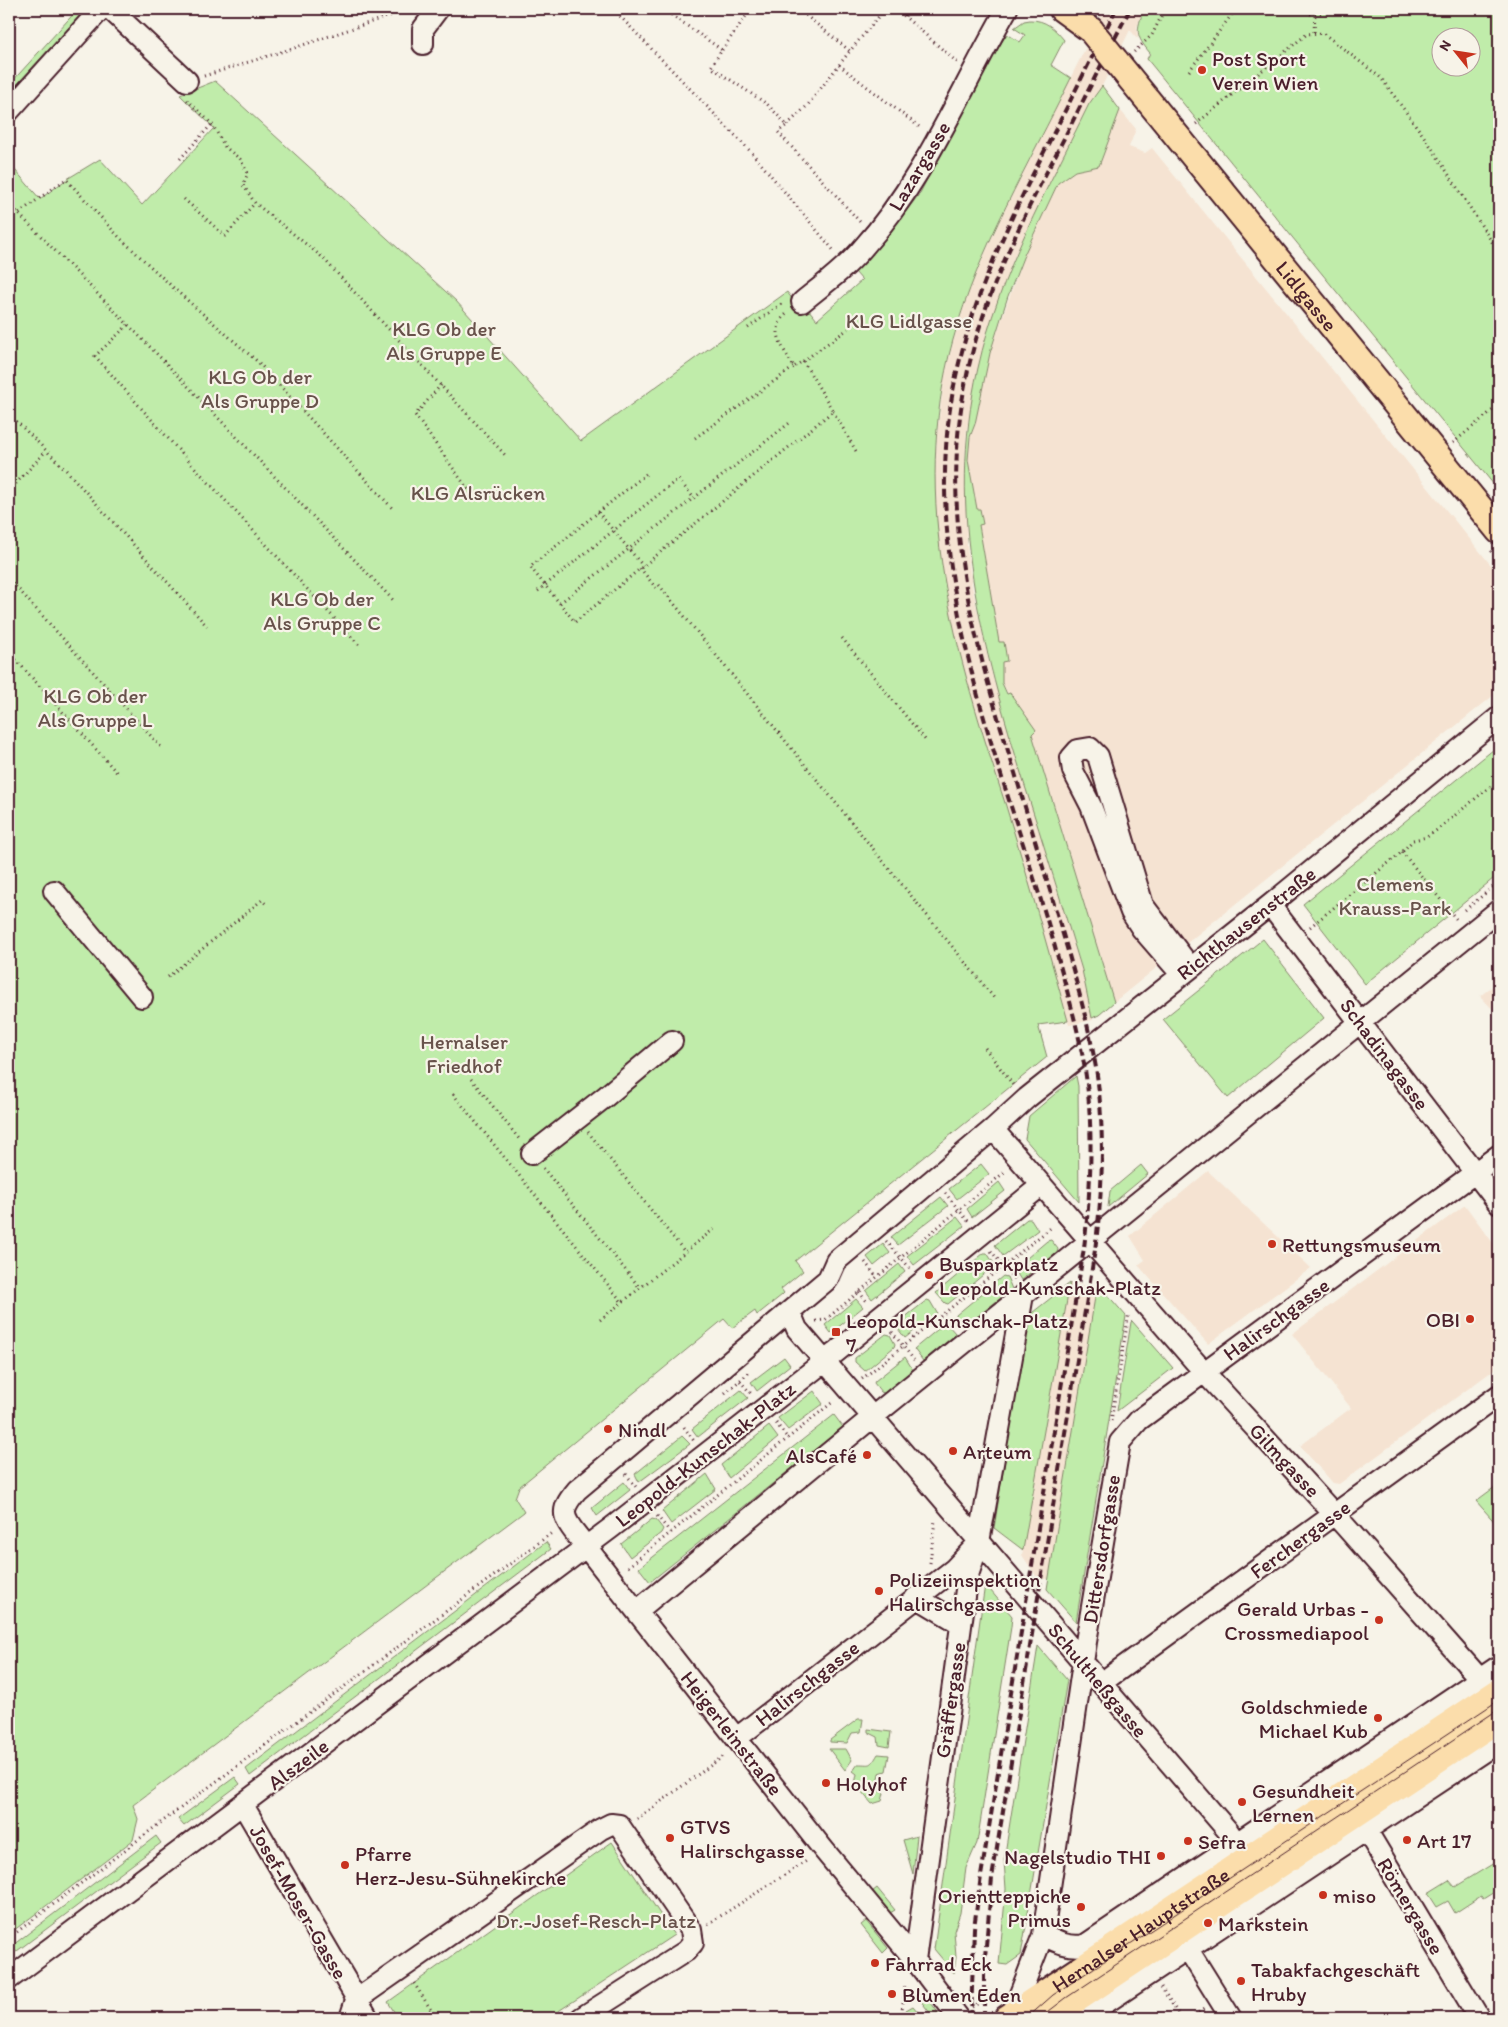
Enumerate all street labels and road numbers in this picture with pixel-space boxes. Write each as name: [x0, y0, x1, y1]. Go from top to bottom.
street label: Lazargasse: [883, 117, 955, 215]
street label: Lidlgasse: [1271, 255, 1343, 336]
street label: Richthausenstraße: [1171, 861, 1321, 985]
street label: Schadinagasse: [1335, 993, 1435, 1115]
street label: Halirschgasse: [1218, 1272, 1334, 1366]
street label: Leopold-Kunschak-Platz: [610, 1376, 800, 1532]
street label: Gilmgasse: [1244, 1418, 1326, 1502]
street label: Dittersdorfgasse: [1077, 1473, 1125, 1625]
street label: Ferchergasse: [1245, 1494, 1355, 1584]
street label: Schultheßgasse: [1043, 1618, 1153, 1742]
street label: Halirschgasse: [750, 1635, 864, 1731]
street label: Gräffergasse: [929, 1640, 971, 1760]
street label: Heigerleinstraße: [676, 1666, 788, 1800]
street label: Alszeile: [263, 1733, 333, 1795]
street label: Josef-Moser-Gasse: [245, 1820, 353, 1984]
street label: Römergasse: [1372, 1853, 1450, 1959]
street label: Hernalser Hauptstraße: [1047, 1861, 1234, 1997]

